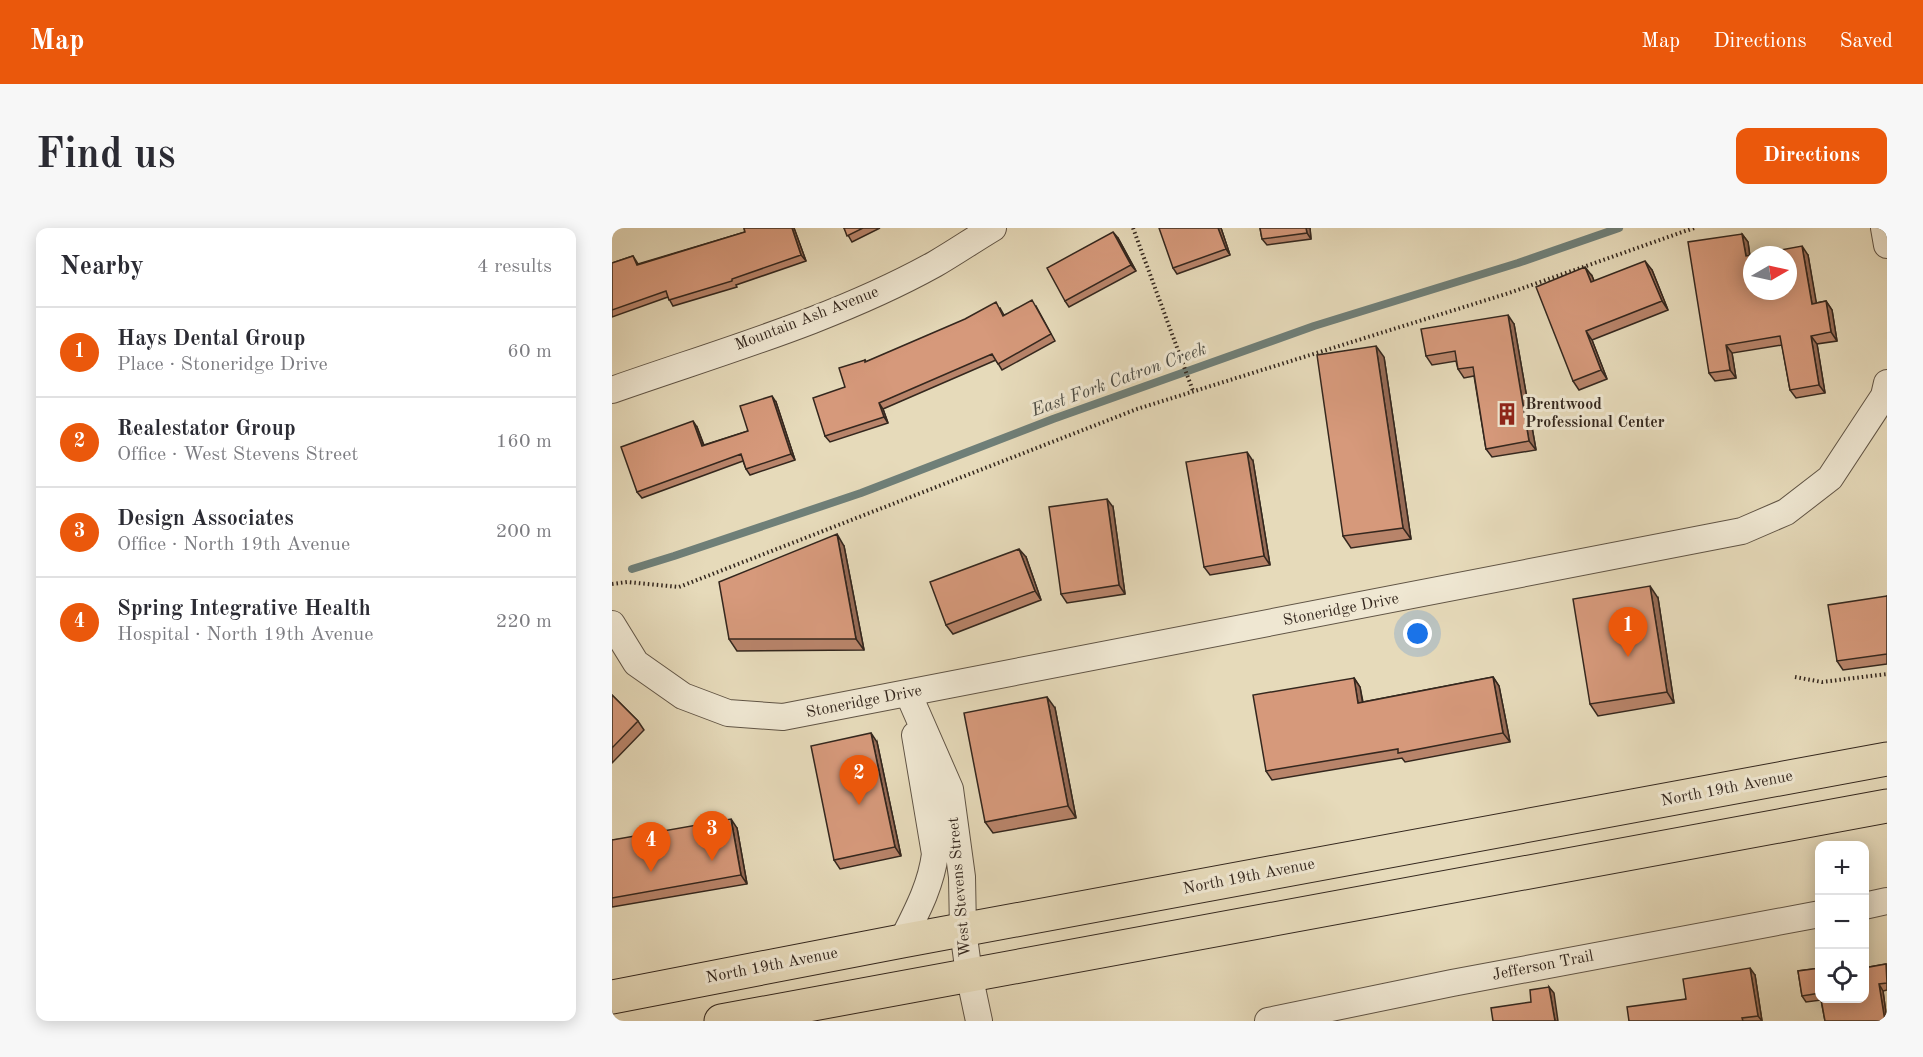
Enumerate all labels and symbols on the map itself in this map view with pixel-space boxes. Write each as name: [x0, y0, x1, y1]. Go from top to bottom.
north arrow: [1743, 246, 1797, 300]
street label: Mountain Ash Avenue: [733, 284, 881, 354]
water label: East Fork Catron Creek: [1028, 340, 1209, 420]
place label: Brentwood Professional Center: [1525, 397, 1665, 431]
building icon: Brentwood Professional Center: [1494, 401, 1520, 427]
street label: Stoneridge Drive: [1282, 591, 1400, 629]
pin: 1: [1608, 608, 1648, 657]
your location: [1403, 619, 1432, 648]
street label: Stoneridge Drive: [805, 683, 923, 721]
pin: 2: [840, 756, 878, 805]
street label: North 19th Avenue: [1660, 768, 1794, 810]
pin: 3: [692, 812, 732, 861]
street label: West Stevens Street: [946, 816, 974, 958]
pin: 4: [632, 822, 670, 872]
street label: North 19th Avenue: [1182, 856, 1316, 898]
street label: North 19th Avenue: [705, 945, 839, 987]
street label: Jefferson Trail: [1491, 948, 1595, 984]

